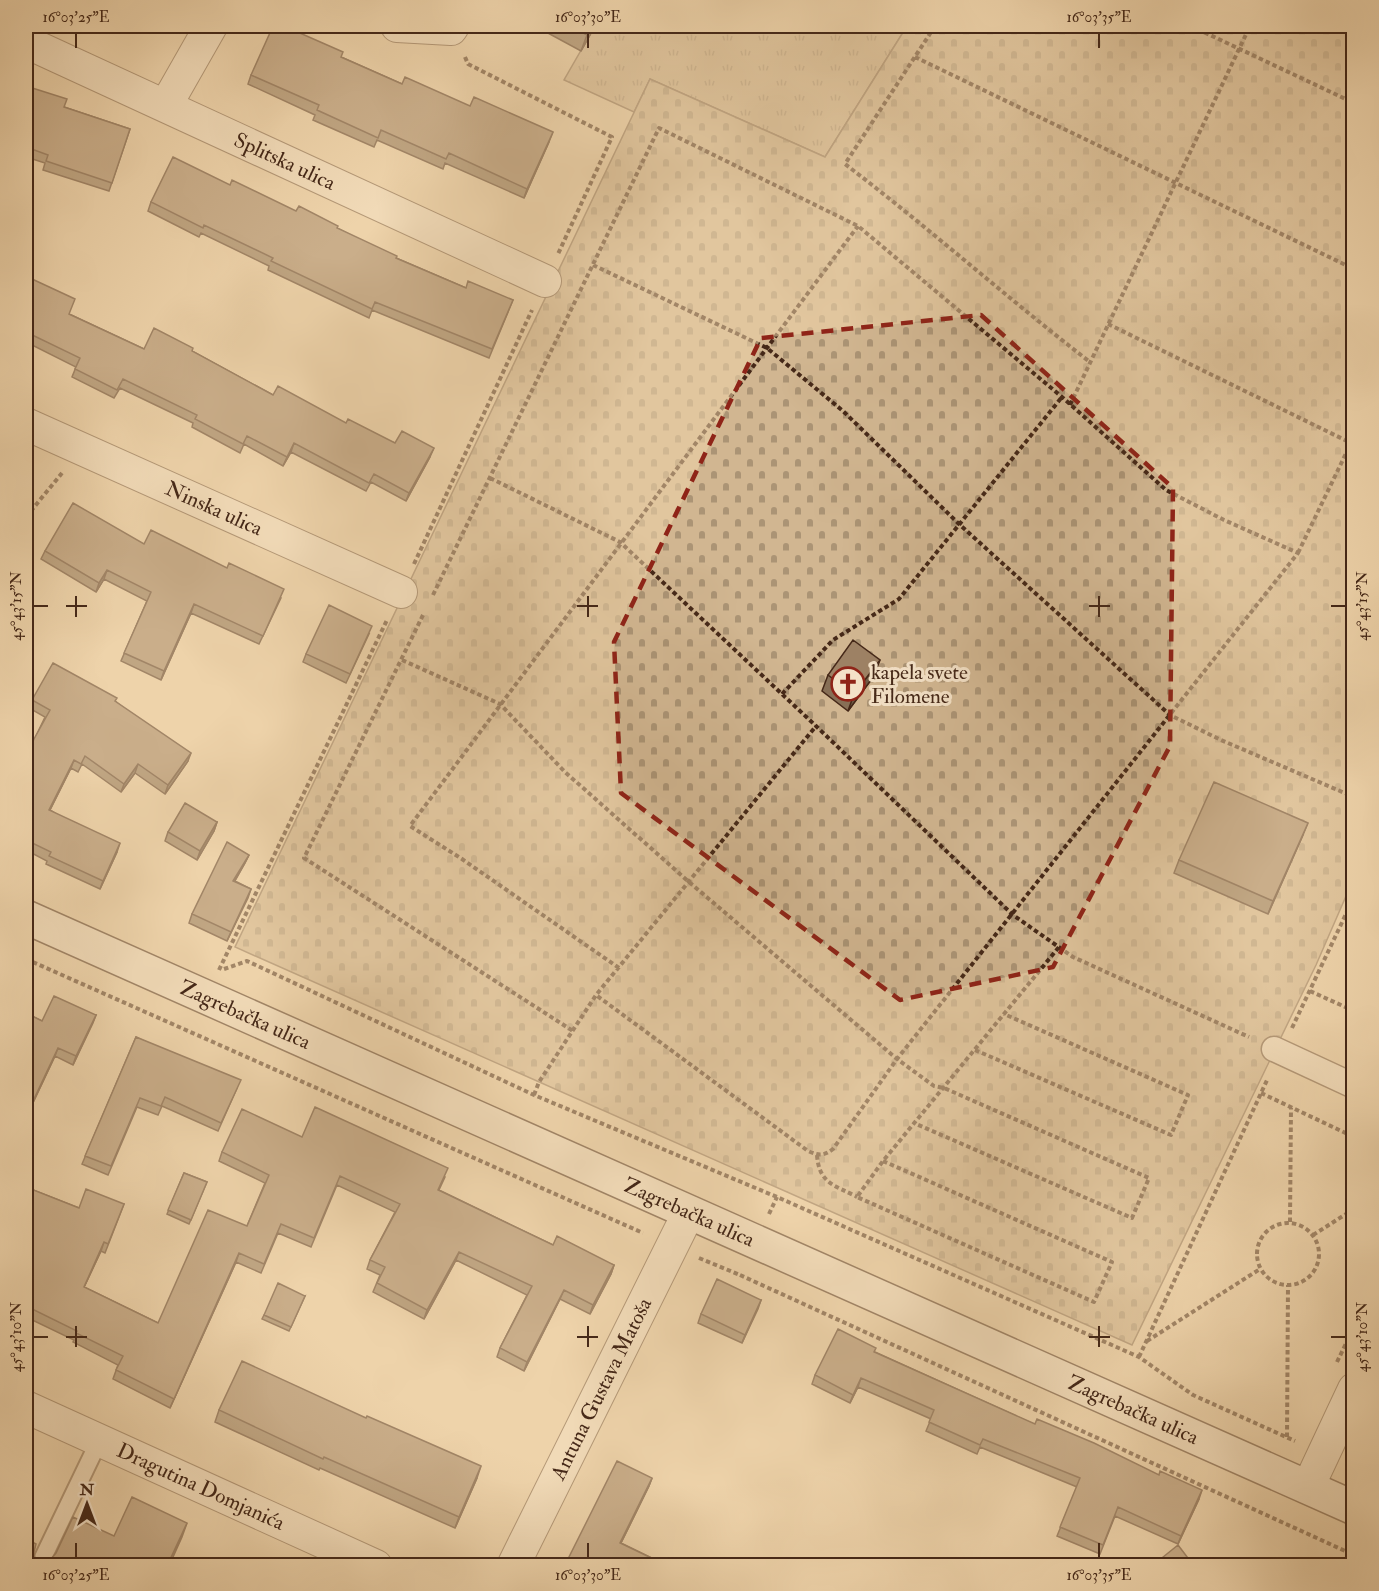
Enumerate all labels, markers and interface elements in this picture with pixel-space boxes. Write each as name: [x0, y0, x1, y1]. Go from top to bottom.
text: 16°03'25"E: [43, 8, 110, 27]
text: 16°03'30"E: [555, 8, 621, 27]
text: 16°03'35"E: [1066, 8, 1132, 27]
street label: Splitska ulica: [230, 126, 340, 196]
street label: Ninska ulica: [161, 475, 267, 542]
text: 45°43'15"N: [7, 571, 26, 641]
text: 45°43'15"N: [1353, 571, 1372, 641]
place label: kapela svete Filomene: [871, 659, 968, 710]
church icon: kapela svete Filomene: [830, 666, 866, 702]
street label: Zagrebačka ulica: [176, 974, 315, 1056]
street label: Zagrebačka ulica: [620, 1171, 759, 1253]
street label: Antuna Gustava Matoša: [544, 1293, 658, 1485]
text: 45°43'10"N: [7, 1301, 26, 1372]
text: 45°43'10"N: [1353, 1301, 1372, 1372]
street label: Zagrebačka ulica: [1064, 1369, 1203, 1451]
street label: Dragutina Domjanića: [113, 1437, 289, 1536]
north arrow: [57, 1474, 117, 1534]
text: N: [79, 1480, 95, 1500]
text: 16°03'25"E: [43, 1566, 110, 1585]
text: 16°03'30"E: [555, 1566, 621, 1585]
text: 16°03'35"E: [1066, 1566, 1132, 1585]

